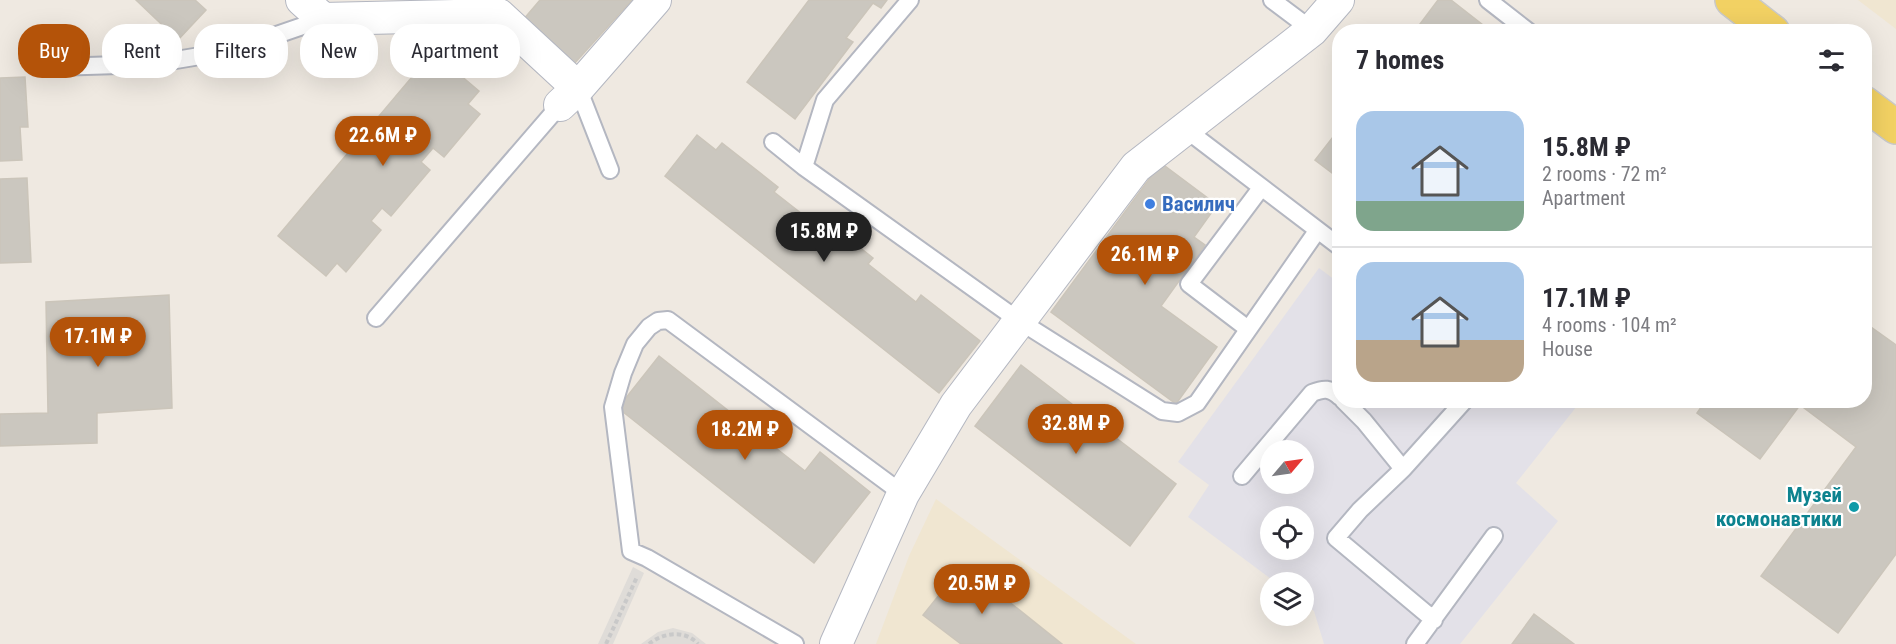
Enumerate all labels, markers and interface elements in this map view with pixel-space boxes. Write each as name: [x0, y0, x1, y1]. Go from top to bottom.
chip: Buy: [18, 24, 90, 78]
chip: Rent: [102, 24, 182, 78]
chip: Filters: [194, 24, 288, 78]
chip: New: [300, 24, 378, 78]
chip: Apartment: [390, 24, 520, 78]
icon: filters: [1815, 44, 1848, 77]
text: 7 homes: [1356, 45, 1444, 75]
pin: 22.6M ₽: [328, 116, 438, 167]
text: 22.6M ₽: [349, 123, 417, 147]
text: 15.8M ₽: [1542, 132, 1631, 162]
icon: home: [1404, 135, 1476, 207]
text: 2 rooms · 72 m²: [1542, 162, 1667, 186]
text: Apartment: [1542, 186, 1626, 210]
place label: Василич: [1162, 192, 1235, 216]
marker: Василич: [1143, 197, 1157, 211]
pin: 15.8M ₽: [769, 212, 879, 263]
text: 15.8M ₽: [790, 219, 858, 243]
pin: 26.1M ₽: [1090, 235, 1200, 286]
text: 26.1M ₽: [1111, 242, 1179, 266]
text: 17.1M ₽: [1542, 283, 1631, 313]
icon: home: [1404, 286, 1476, 358]
text: 4 rooms · 104 m²: [1542, 313, 1677, 337]
pin: 17.1M ₽: [43, 317, 153, 368]
text: 17.1M ₽: [64, 324, 132, 348]
text: House: [1542, 337, 1593, 361]
pin: 32.8M ₽: [1021, 404, 1131, 455]
pin: 18.2M ₽: [690, 410, 800, 461]
text: 32.8M ₽: [1042, 411, 1110, 435]
text: 18.2M ₽: [711, 417, 779, 441]
north arrow: [1260, 440, 1314, 494]
map controls: [1260, 440, 1314, 626]
place label: Музей космонавтики: [1716, 483, 1842, 531]
marker: Музей космонавтики: [1847, 500, 1861, 514]
button: locate: [1260, 506, 1314, 560]
pin: 20.5M ₽: [927, 564, 1037, 615]
text: 20.5M ₽: [948, 571, 1016, 595]
button: layers: [1260, 572, 1314, 626]

